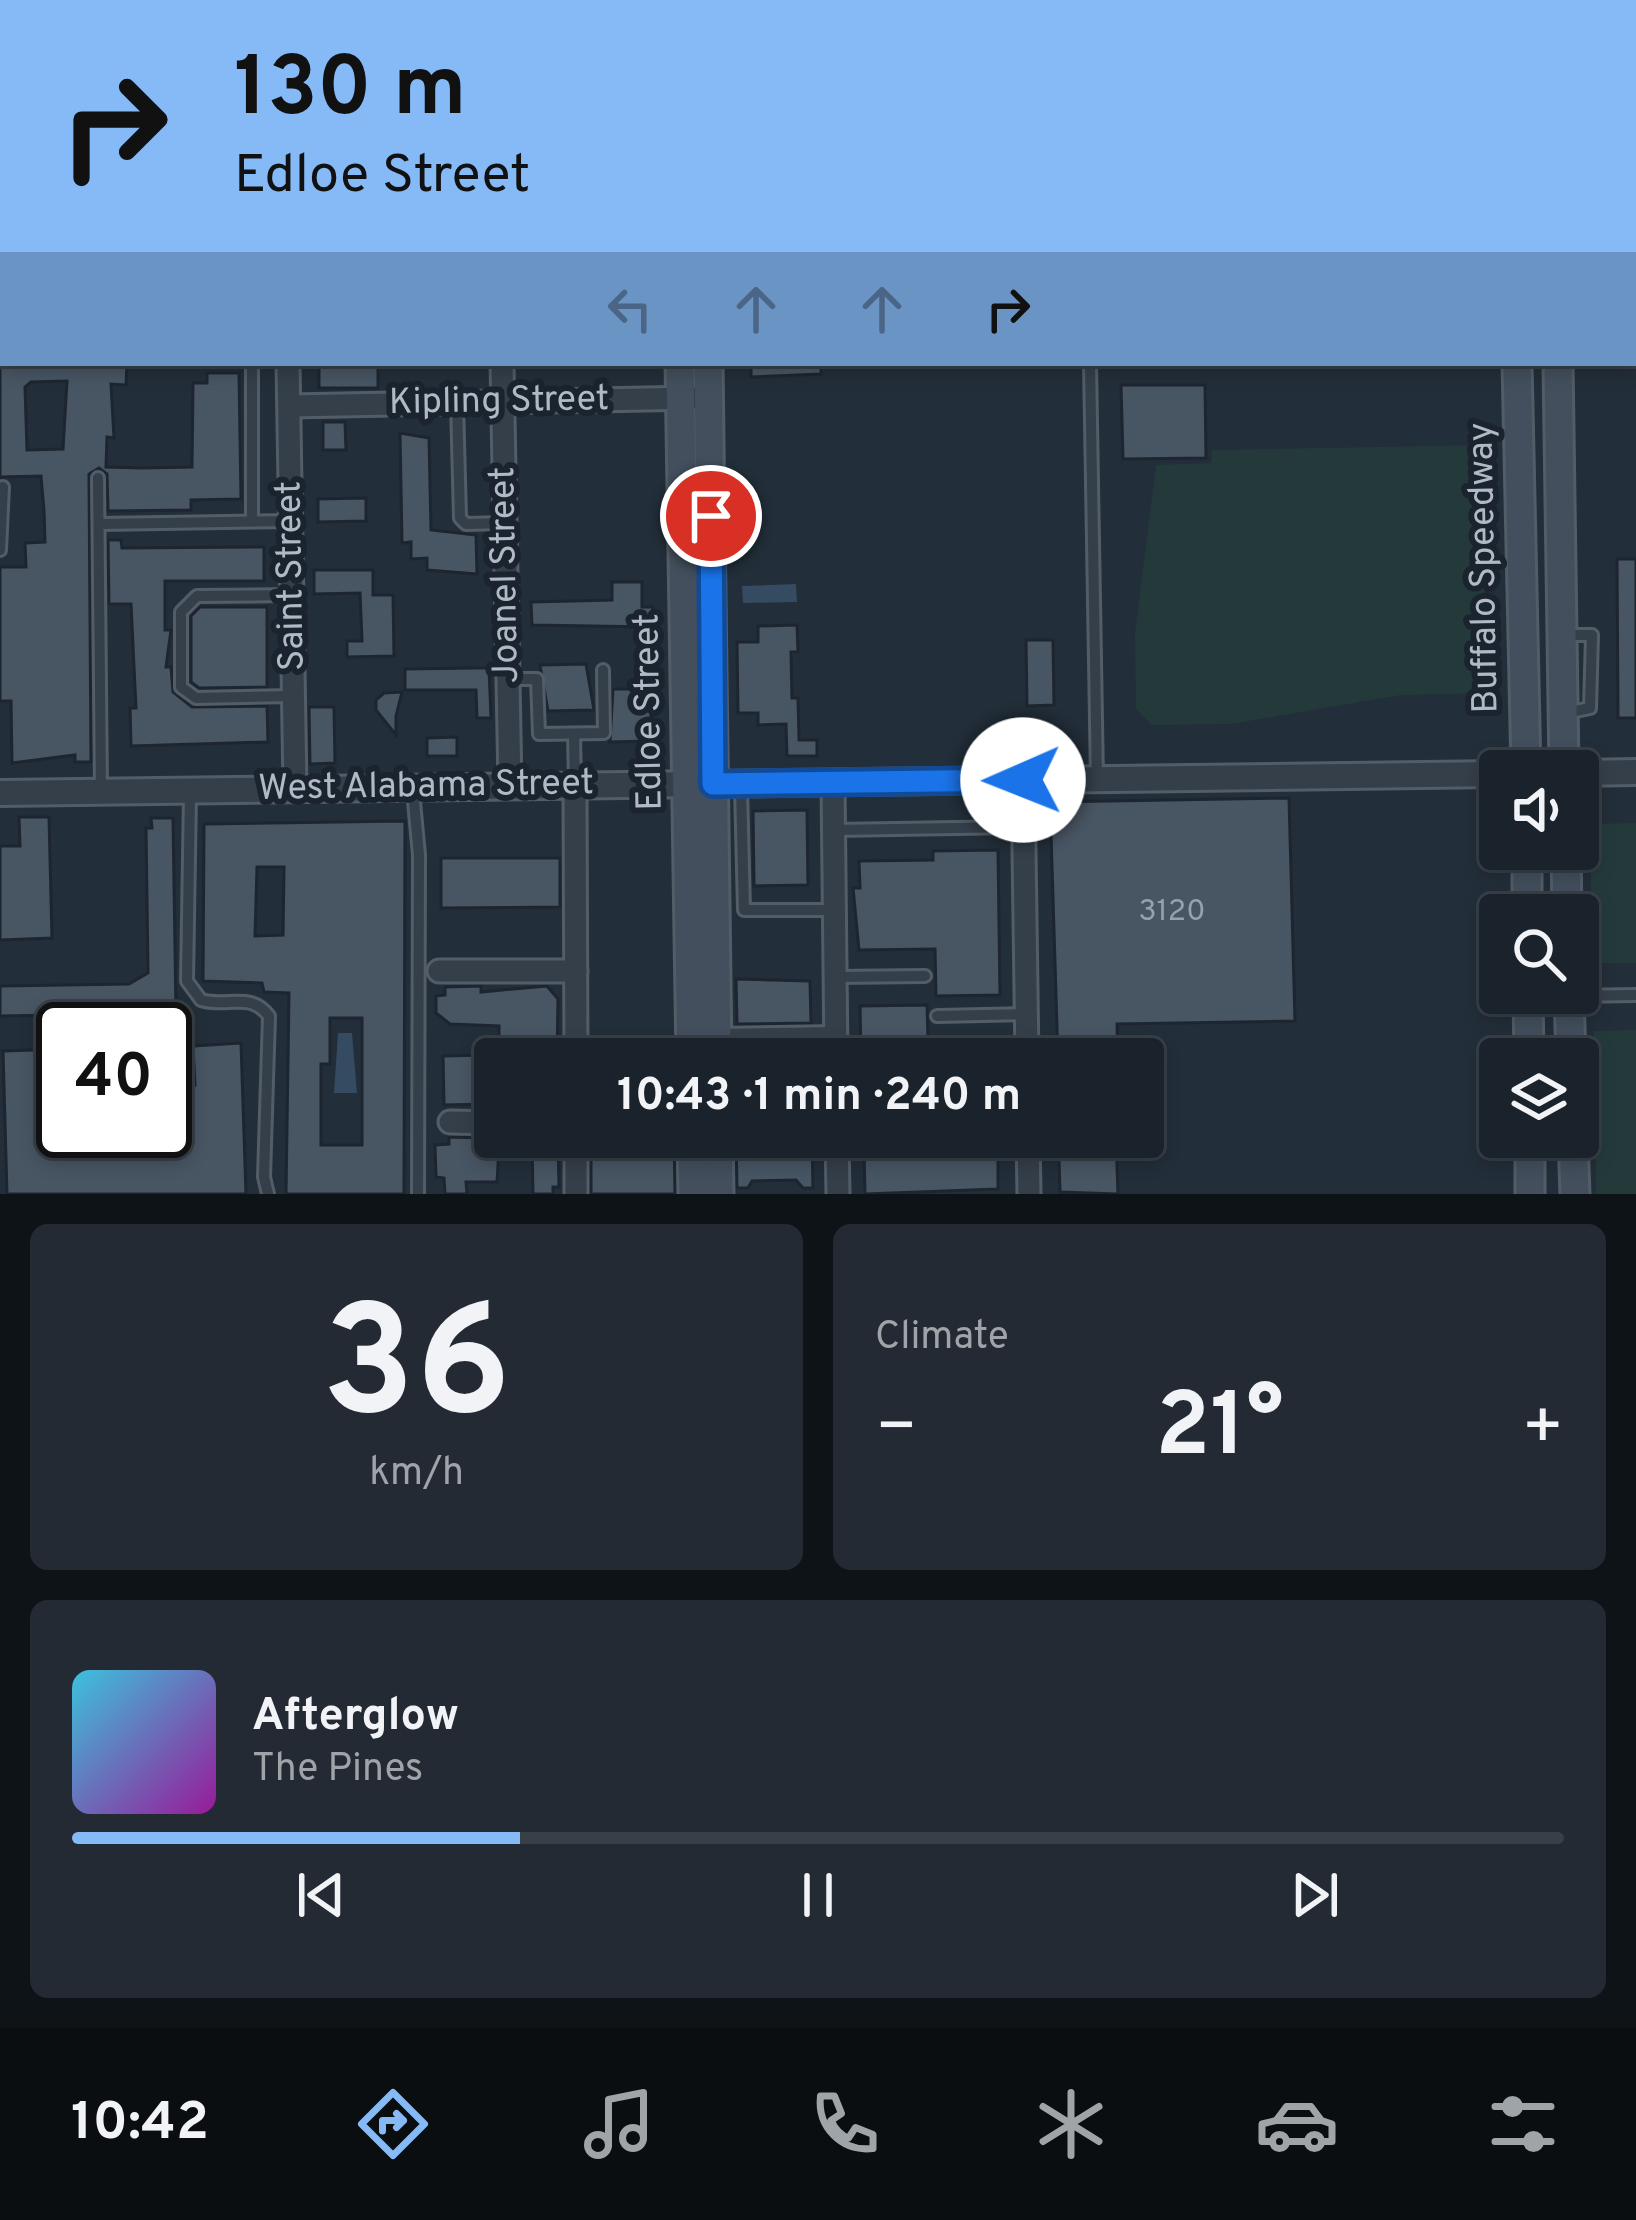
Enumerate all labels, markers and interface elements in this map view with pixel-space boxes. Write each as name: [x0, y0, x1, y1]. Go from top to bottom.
text: 130 m: [234, 39, 466, 145]
icon: right: [36, 48, 192, 204]
text: Edloe Street: [234, 143, 530, 212]
icon: left: [597, 276, 663, 342]
icon: ahead: [723, 276, 789, 342]
icon: ahead: [849, 276, 915, 342]
icon: right: [975, 276, 1041, 342]
street label: Kipling Street: [388, 377, 610, 427]
street label: Buffalo Speedway: [1459, 422, 1511, 714]
pin: [660, 465, 762, 567]
street label: Joanel Street: [481, 466, 531, 684]
street label: Saint Street: [267, 480, 317, 672]
icon: arrive: [678, 483, 744, 549]
street label: Edloe Street: [625, 613, 675, 811]
position arrow: [960, 717, 1086, 843]
map controls: [1479, 750, 1599, 1158]
button: sound: [1479, 750, 1599, 870]
street label: West Alabama Street: [258, 761, 594, 813]
house number: 3120: [1139, 894, 1205, 931]
button: search: [1479, 894, 1599, 1014]
speed limit sign: 40: [36, 1002, 192, 1158]
button: layers: [1479, 1038, 1599, 1158]
text: 10:43 · 1 min · 240 m: [617, 1069, 1021, 1126]
text: 36: [322, 1273, 511, 1471]
text: Climate: [875, 1314, 1009, 1363]
text: 21°: [1155, 1374, 1284, 1487]
text: −: [875, 1389, 918, 1472]
text: +: [1521, 1389, 1564, 1472]
text: km/h: [369, 1450, 464, 1499]
text: Afterglow: [252, 1689, 459, 1746]
text: The Pines: [252, 1746, 423, 1795]
icon: previous: [288, 1862, 354, 1928]
icon: pause: [785, 1862, 851, 1928]
icon: next: [1282, 1862, 1348, 1928]
icon: directions: [351, 2082, 435, 2166]
icon: music: [577, 2082, 661, 2166]
icon: phone: [803, 2082, 887, 2166]
icon: climate: [1029, 2082, 1113, 2166]
icon: car: [1255, 2082, 1339, 2166]
icon: filters: [1481, 2082, 1565, 2166]
text: 10:42: [71, 2090, 209, 2159]

